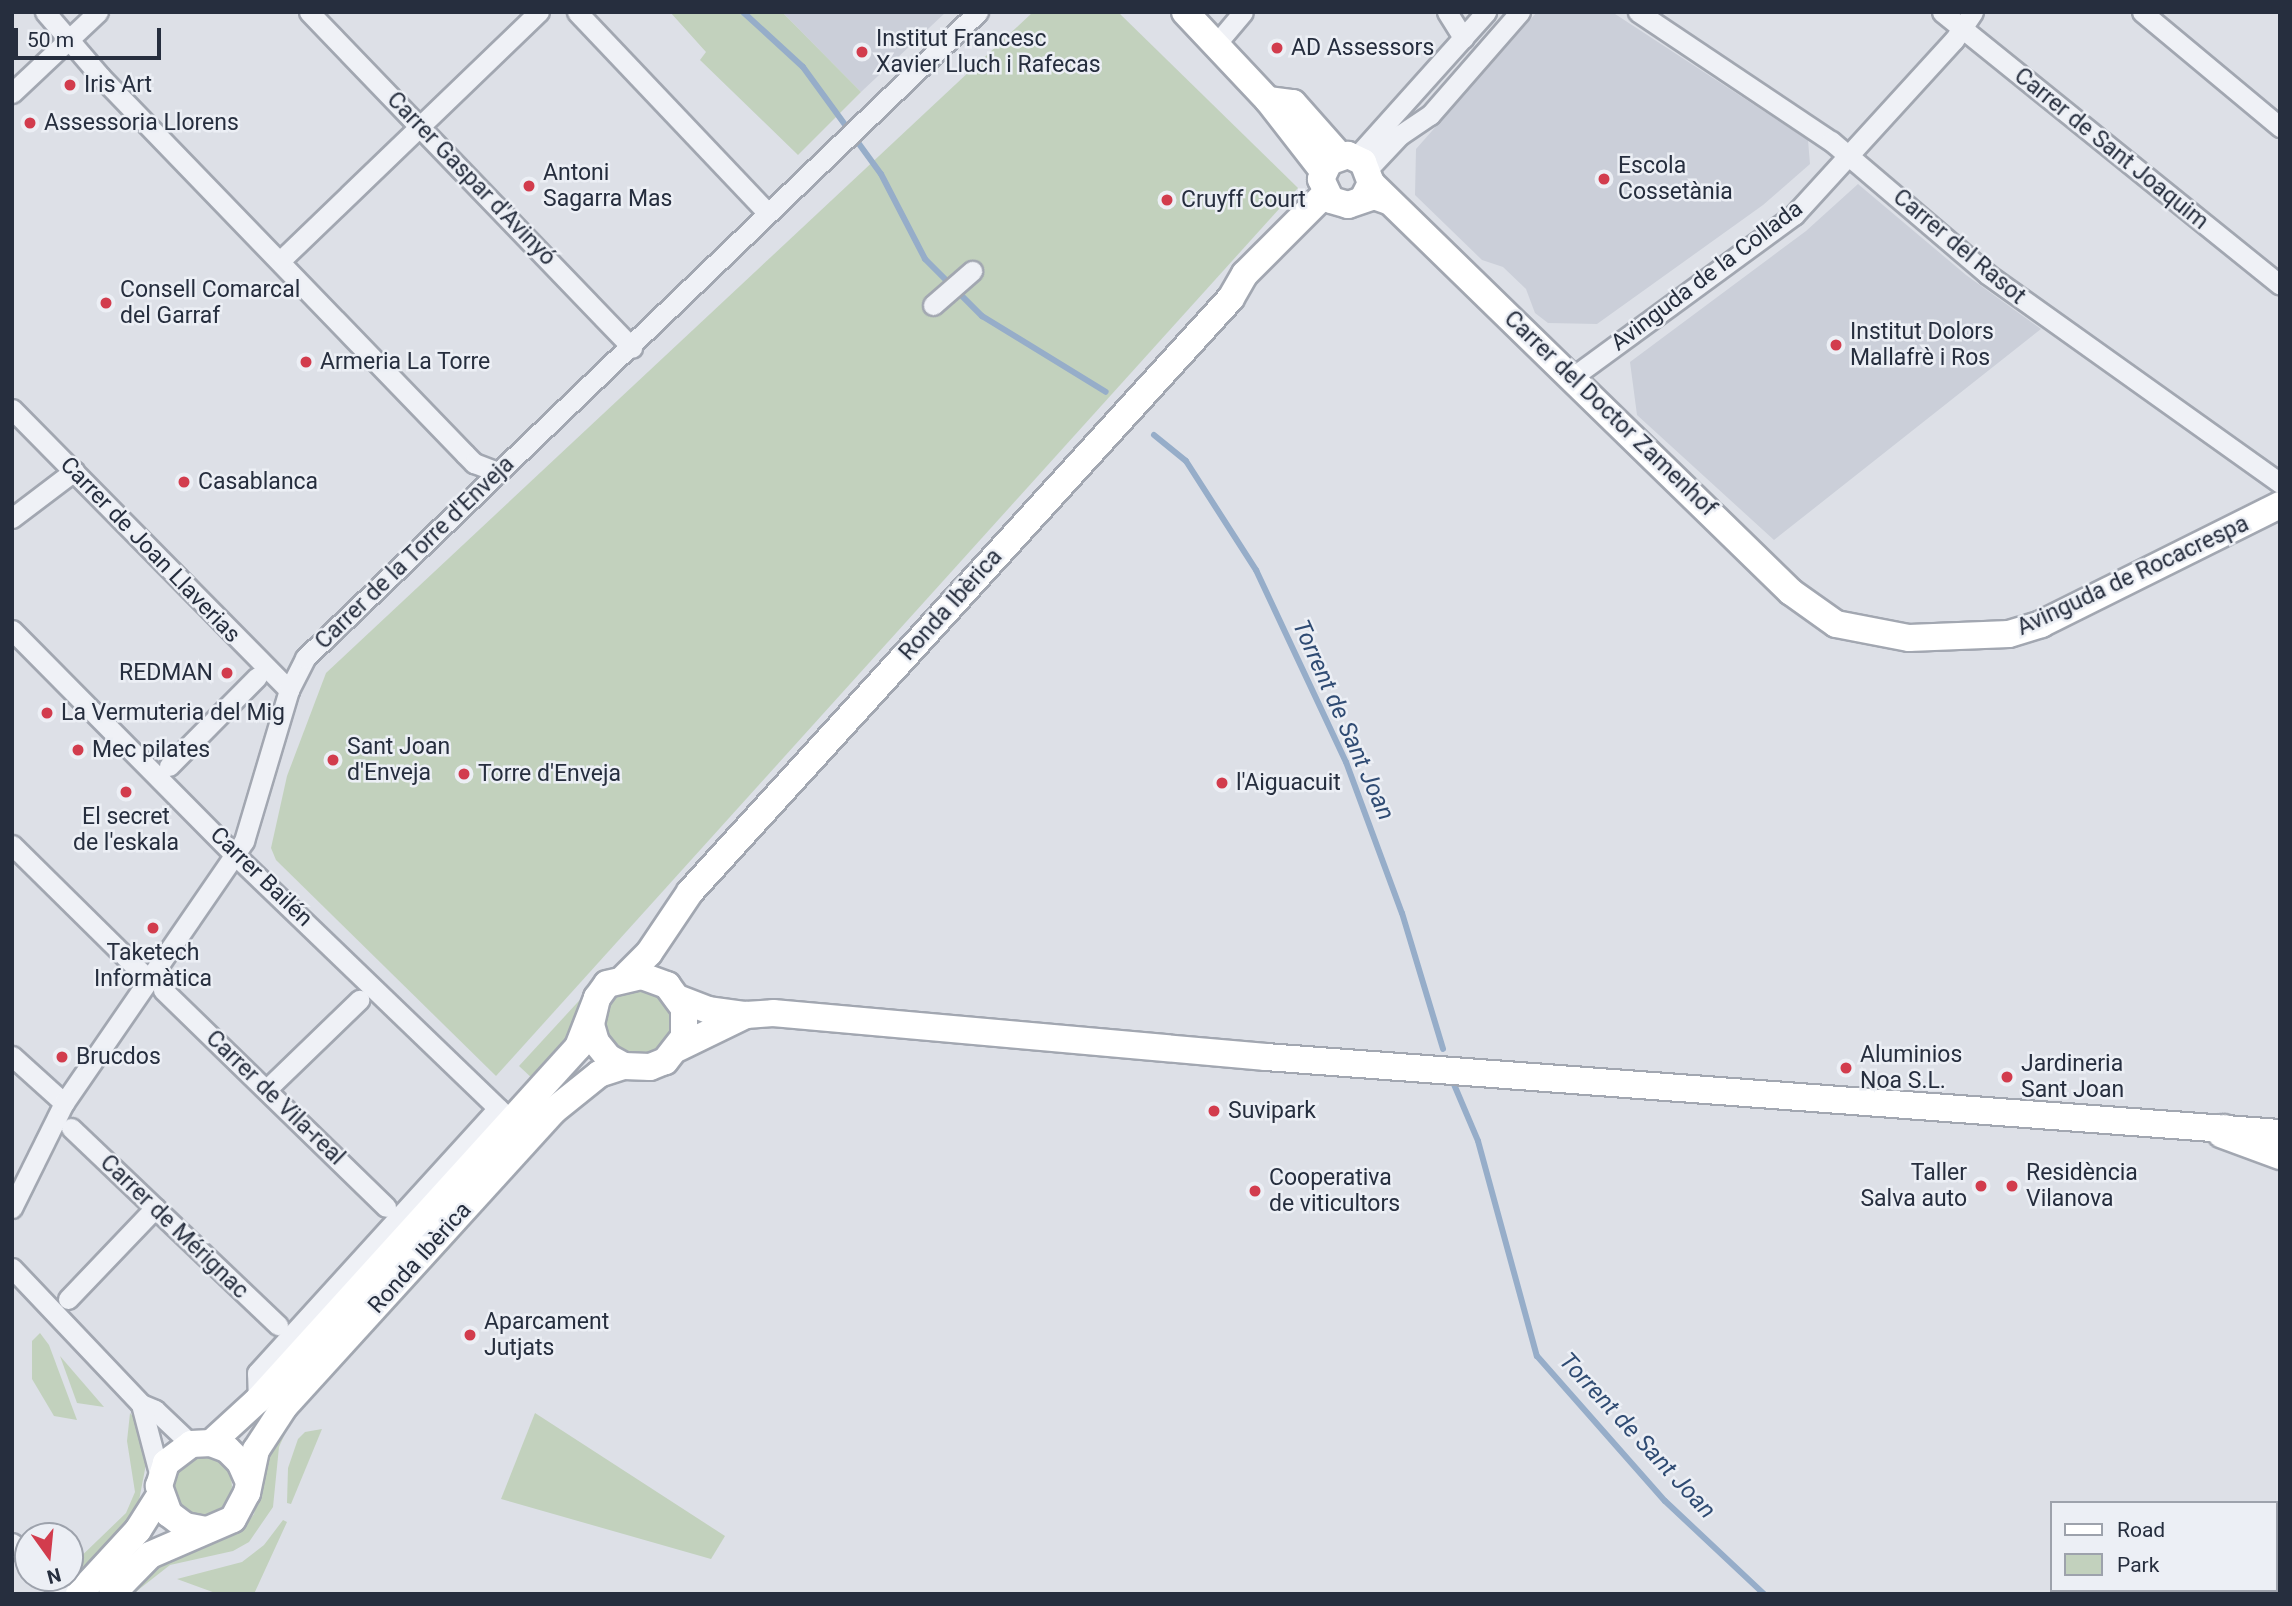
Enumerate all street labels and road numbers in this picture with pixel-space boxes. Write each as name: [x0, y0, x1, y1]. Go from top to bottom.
street label: Carrer de Sant Joaquim: [2009, 62, 2213, 236]
street label: Carrer Gaspar d'Avinyó: [381, 86, 561, 272]
street label: Carrer del Rasot: [1887, 184, 2031, 310]
street label: Avinguda de la Collada: [1606, 195, 1808, 357]
street label: Carrer del Doctor Zamenhof: [1498, 305, 1722, 523]
street label: Carrer de Joan Llaverias: [54, 451, 246, 649]
street label: Carrer de la Torre d'Enveja: [310, 451, 520, 655]
street label: Avinguda de Rocacrespa: [2013, 510, 2253, 642]
street label: Ronda Ibèrica: [894, 544, 1008, 666]
street label: Carrer Bailén: [204, 821, 318, 933]
street label: Carrer de Vila-real: [200, 1025, 350, 1171]
street label: Carrer de Mérignac: [94, 1149, 254, 1305]
street label: Ronda Ibèrica: [363, 1197, 477, 1319]

